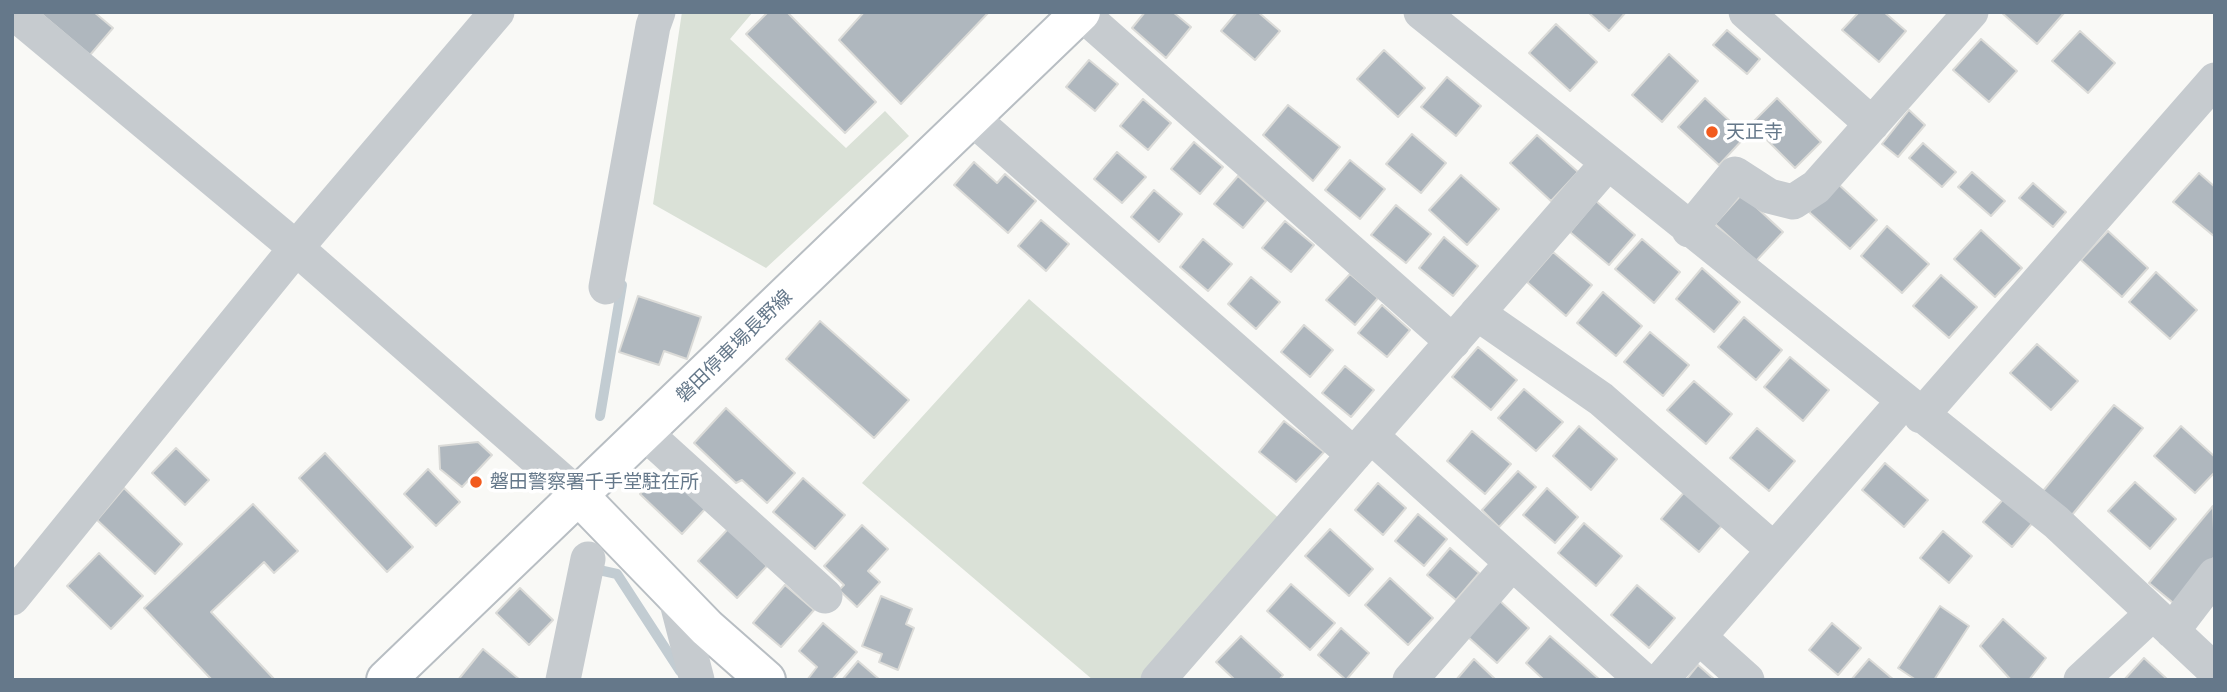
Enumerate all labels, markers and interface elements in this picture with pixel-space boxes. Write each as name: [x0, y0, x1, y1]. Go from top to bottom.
place label: 天正寺: [1726, 121, 1783, 143]
marker: 天正寺: [1704, 124, 1720, 140]
street label: 磐田停車場長野線: [671, 285, 797, 407]
place label: 磐田警察署千手堂駐在所: [490, 471, 699, 493]
marker: 磐田警察署千手堂駐在所: [468, 474, 484, 490]

